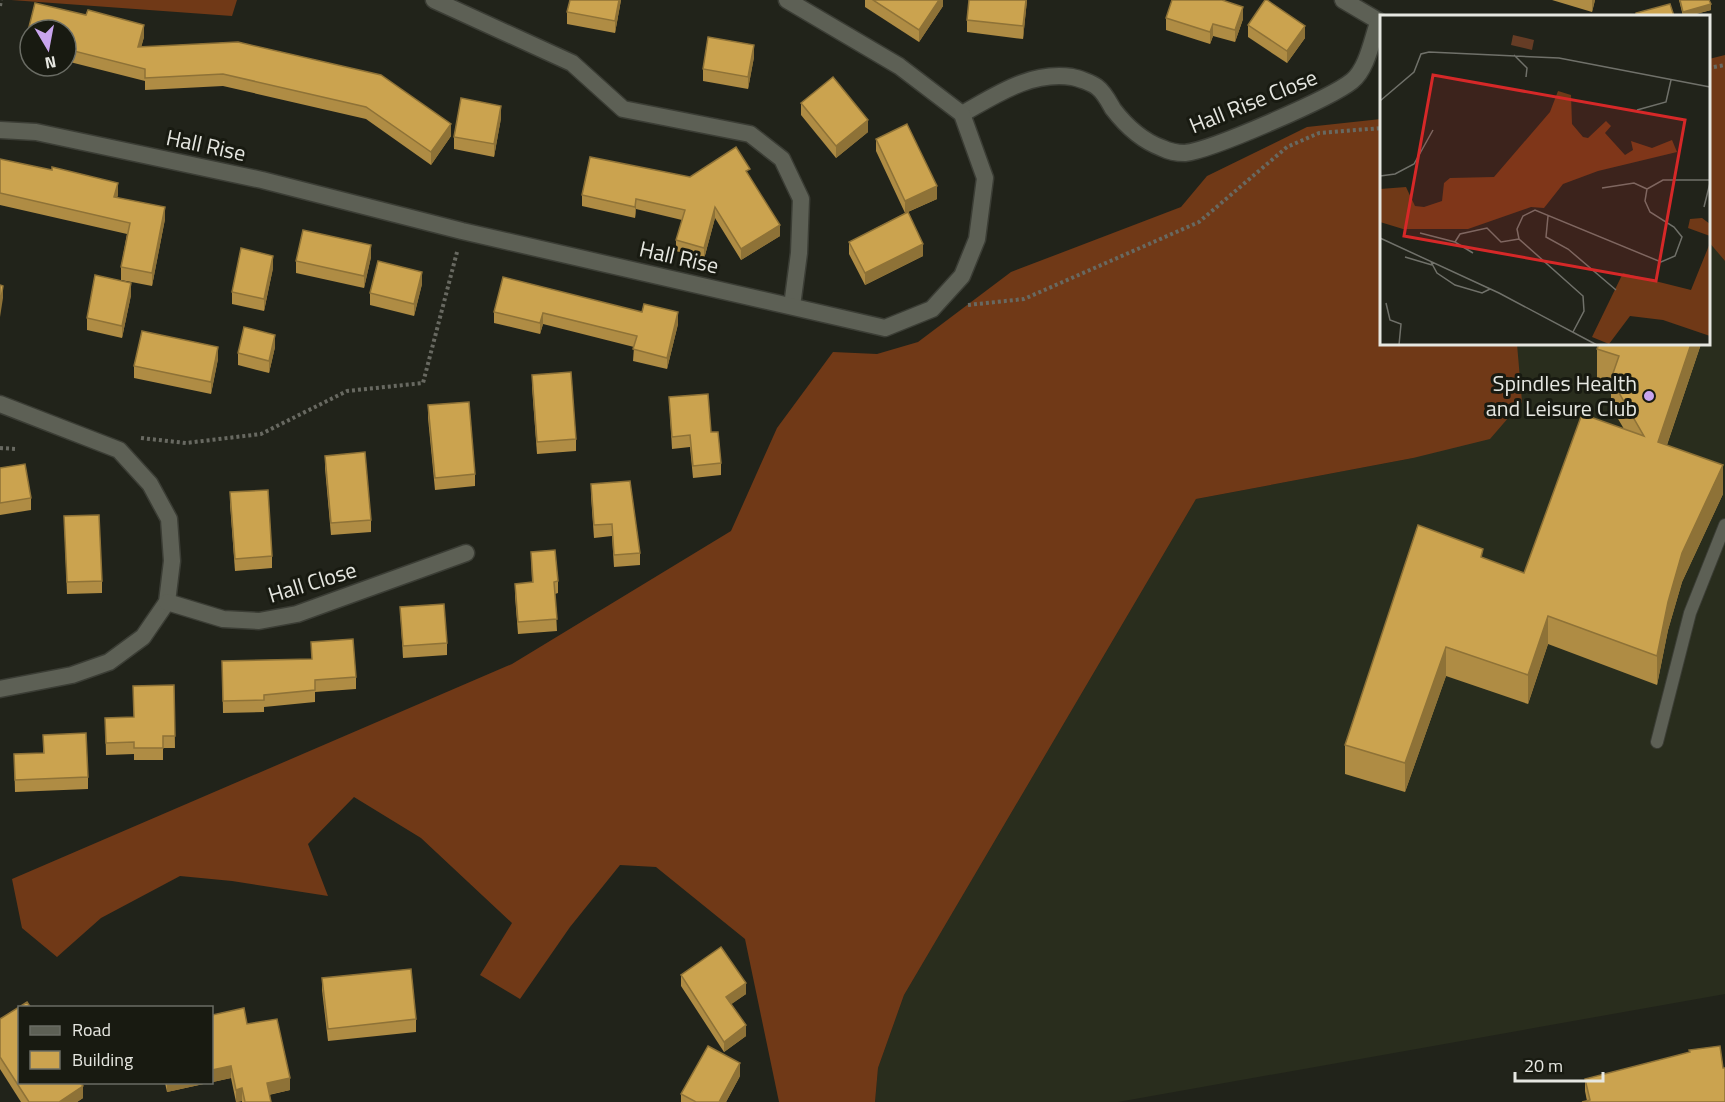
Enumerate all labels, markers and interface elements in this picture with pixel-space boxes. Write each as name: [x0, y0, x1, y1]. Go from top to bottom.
inset map: [1380, 15, 1710, 345]
north arrow: [18, 18, 78, 78]
text: N: [43, 50, 58, 76]
street label: Hall Rise Close: [1184, 60, 1322, 142]
street label: Hall Rise: [163, 120, 249, 170]
street label: Hall Rise: [636, 231, 722, 283]
place label: Spindles Health and Leisure Club: [1486, 366, 1637, 425]
marker: Spindles Health and Leisure Club: [1642, 389, 1656, 403]
street label: Hall Close: [264, 552, 360, 612]
legend: [18, 1006, 213, 1084]
text: Road: [72, 1016, 111, 1043]
scale bar: [1515, 1045, 1604, 1083]
text: Building: [72, 1046, 133, 1073]
text: 20 m: [1524, 1052, 1563, 1079]

